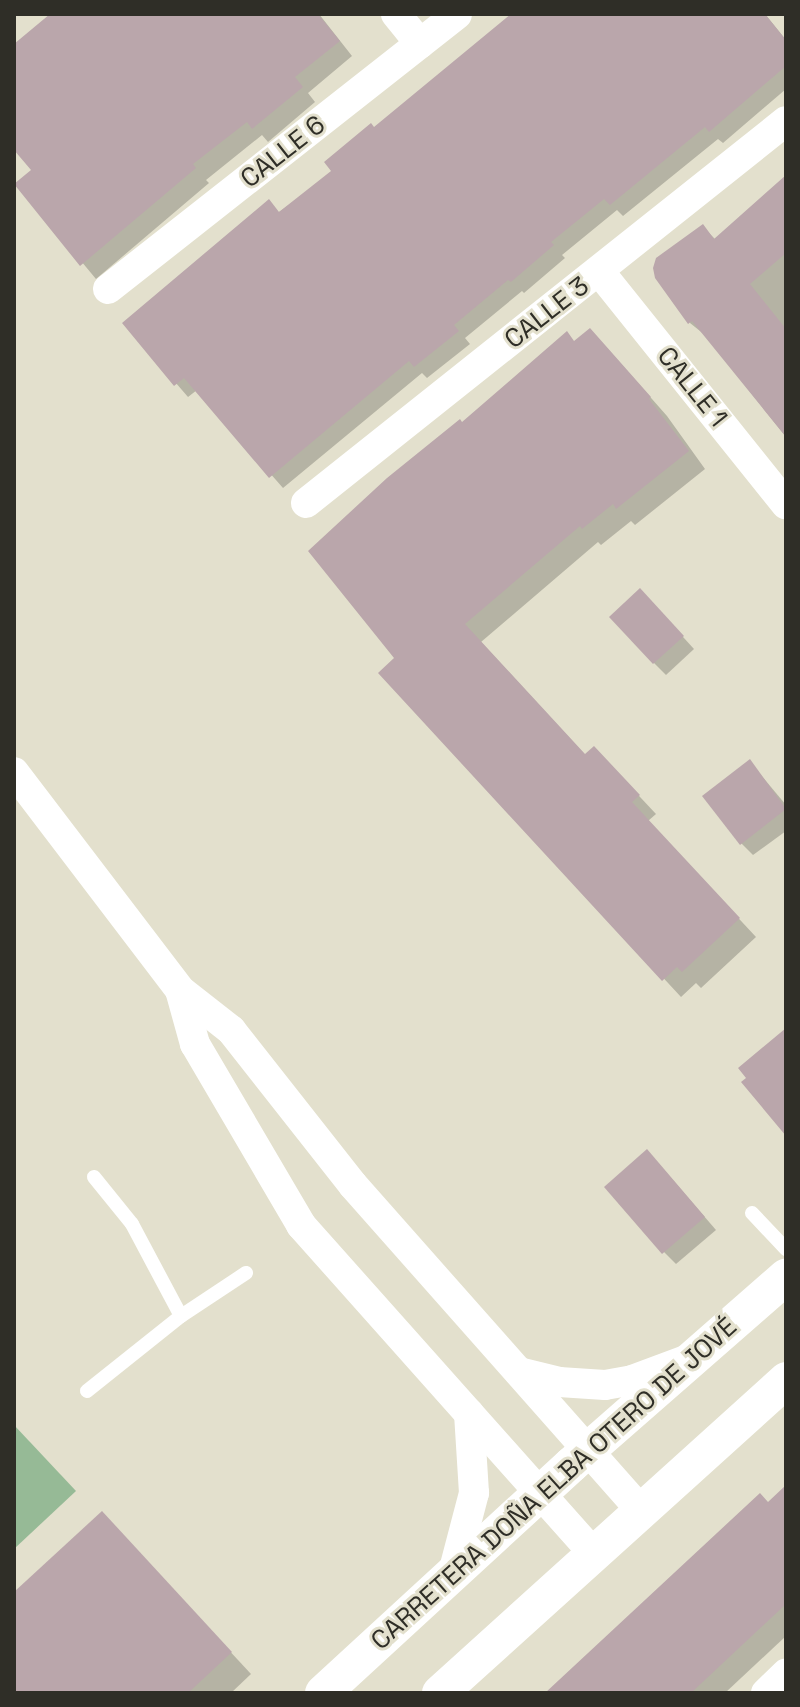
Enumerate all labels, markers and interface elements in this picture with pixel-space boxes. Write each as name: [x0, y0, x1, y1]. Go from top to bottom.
street label: CALLE 6: [235, 109, 331, 195]
street label: CALLE 3: [499, 270, 595, 356]
street label: CALLE 1: [650, 341, 734, 433]
street label: CARRETERA DOÑA ELBA OTERO DE JOVÉ: [364, 1311, 744, 1657]

